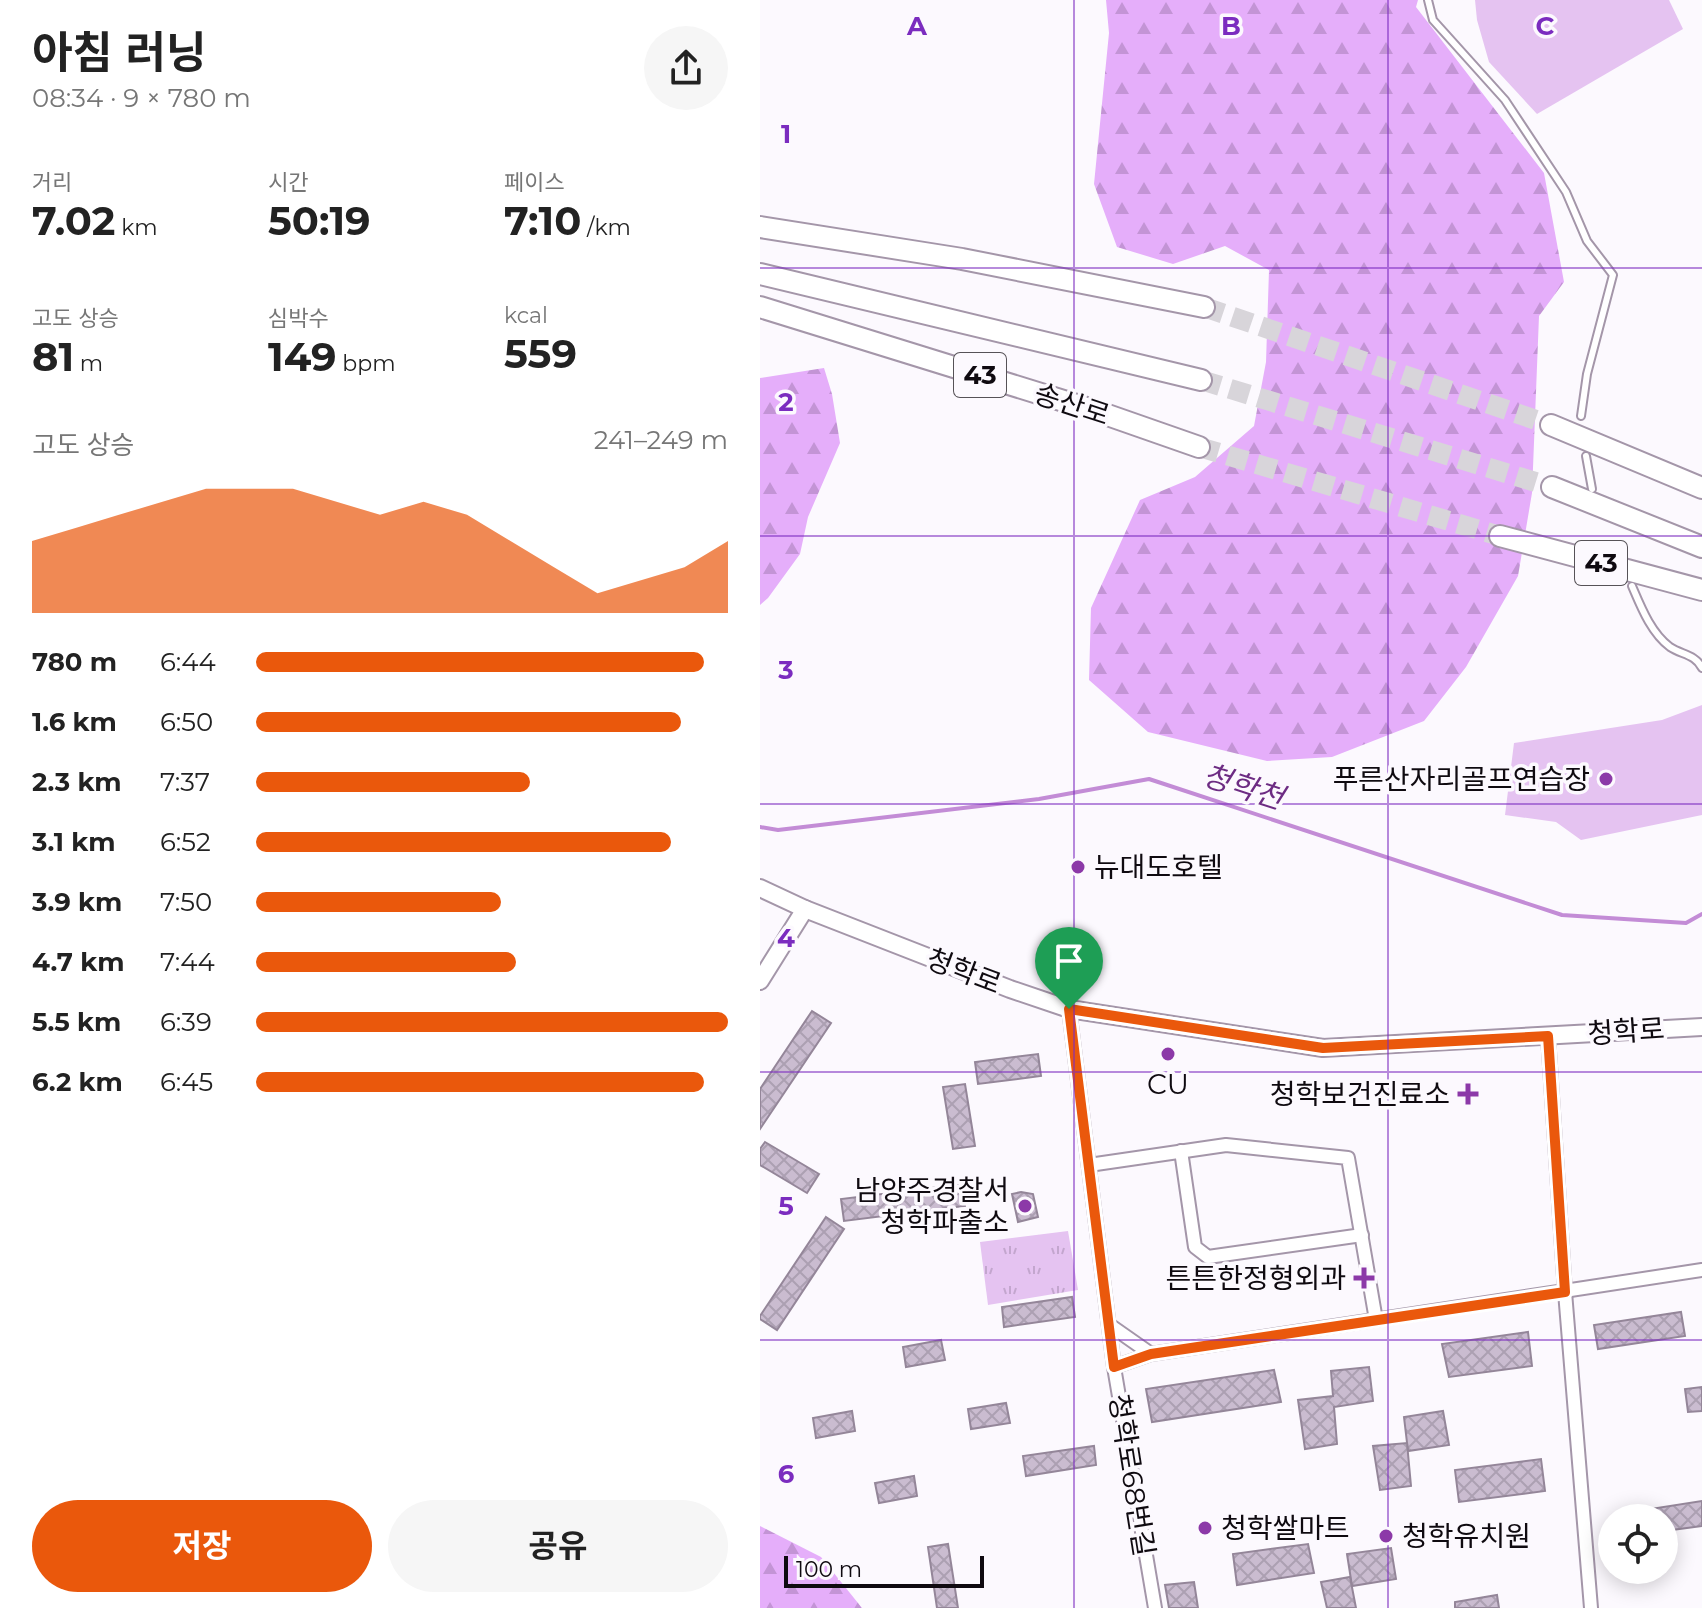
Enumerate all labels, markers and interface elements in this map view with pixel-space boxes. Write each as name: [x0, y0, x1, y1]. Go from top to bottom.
text: A: [906, 10, 928, 42]
text: B: [1221, 10, 1241, 42]
text: C: [1536, 10, 1555, 42]
text: 아침 러닝: [32, 25, 206, 79]
button: share: [644, 26, 728, 110]
text: 08:34 · 9 × 780 m: [32, 82, 251, 114]
text: 1: [781, 118, 791, 150]
text: 거리: [32, 169, 72, 196]
text: 시간: [268, 169, 308, 196]
text: 페이스: [504, 169, 565, 196]
text: 7.02: [32, 196, 115, 245]
text: 50:19: [268, 196, 371, 245]
text: 7:10: [504, 196, 581, 245]
text: km: [115, 214, 158, 241]
text: /km: [581, 214, 631, 241]
text: kcal: [504, 302, 548, 329]
text: 고도 상승: [32, 305, 119, 332]
text: 심박수: [268, 305, 329, 332]
text: 559: [504, 329, 577, 378]
text: 81: [32, 332, 74, 381]
text: 149: [268, 332, 337, 381]
text: m: [74, 350, 103, 377]
text: bpm: [337, 350, 396, 377]
road number: 43: [954, 353, 1006, 397]
street label: 송산로: [1030, 376, 1114, 432]
text: 2: [778, 386, 794, 418]
text: 241–249 m: [594, 424, 728, 456]
text: 고도 상승: [32, 429, 135, 461]
road number: 43: [1575, 541, 1627, 585]
text: 780 m: [32, 646, 117, 678]
text: 6:44: [160, 646, 216, 678]
text: 3: [777, 654, 794, 686]
text: 1.6 km: [32, 706, 117, 738]
text: 6:50: [160, 706, 213, 738]
water label: 청학천: [1198, 756, 1291, 818]
place label: 푸른산자리골프연습장: [1332, 762, 1590, 796]
text: 2.3 km: [32, 766, 122, 798]
text: 7:37: [160, 766, 210, 798]
marker: 푸른산자리골프연습장: [1597, 770, 1615, 788]
text: 3.1 km: [32, 826, 116, 858]
text: 6:52: [160, 826, 211, 858]
place label: 뉴대도호텔: [1094, 850, 1223, 884]
marker: 뉴대도호텔: [1069, 858, 1087, 876]
text: 3.9 km: [32, 886, 122, 918]
text: 7:50: [160, 886, 212, 918]
text: 4: [777, 922, 795, 954]
pin: [1035, 927, 1103, 1009]
icon: arrive: [1047, 939, 1091, 983]
street label: 청학로: [922, 941, 1006, 1001]
text: 4.7 km: [32, 946, 125, 978]
text: 7:44: [160, 946, 215, 978]
text: 5.5 km: [32, 1006, 121, 1038]
text: 6:39: [160, 1006, 212, 1038]
street label: 청학로: [1586, 1011, 1666, 1051]
marker: CU: [1159, 1045, 1177, 1063]
text: 6.2 km: [32, 1066, 123, 1098]
text: 6:45: [160, 1066, 213, 1098]
place label: CU: [1147, 1067, 1189, 1101]
place label: 청학보건진료소: [1270, 1077, 1450, 1111]
marker: 청학보건진료소: [1457, 1083, 1479, 1105]
place label: 남양주경찰서 청학파출소: [854, 1173, 1009, 1239]
text: 5: [778, 1190, 794, 1222]
marker: 남양주경찰서 청학파출소: [1016, 1197, 1034, 1215]
place label: 튼튼한정형외과: [1166, 1261, 1346, 1295]
marker: 튼튼한정형외과: [1353, 1267, 1375, 1289]
street label: 청학로68번길: [1102, 1391, 1162, 1559]
text: 6: [778, 1458, 795, 1490]
button: 저장: [32, 1500, 372, 1592]
button: 공유: [388, 1500, 728, 1592]
map controls: [1598, 1504, 1678, 1584]
button: locate: [1598, 1504, 1678, 1584]
place label: 청학쌀마트: [1221, 1511, 1350, 1545]
marker: 청학쌀마트: [1196, 1519, 1214, 1537]
place label: 청학유치원: [1402, 1519, 1531, 1553]
marker: 청학유치원: [1377, 1527, 1395, 1545]
scale bar: [784, 1552, 984, 1588]
text: 100 m: [796, 1556, 862, 1583]

